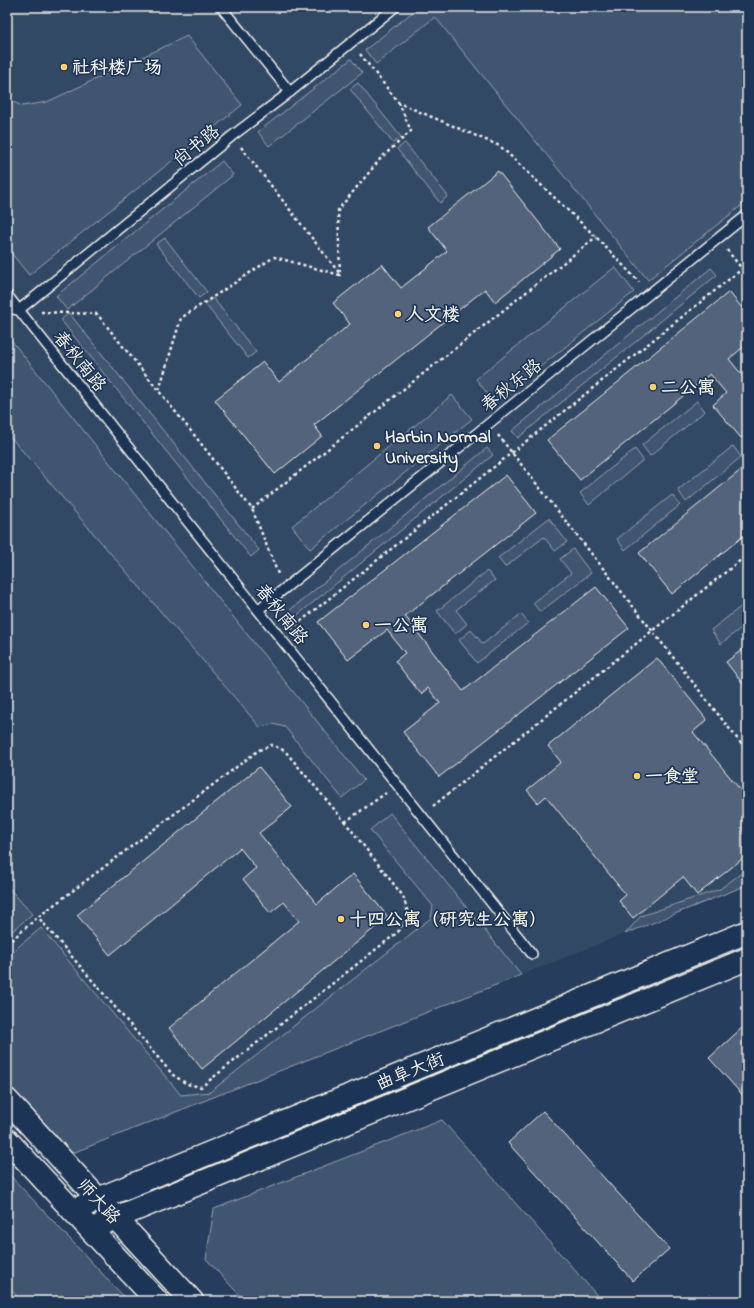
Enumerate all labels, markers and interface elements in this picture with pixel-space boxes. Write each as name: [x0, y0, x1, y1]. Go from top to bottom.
place label: 社科楼广场: [72, 56, 162, 82]
marker: 社科楼广场: [59, 62, 69, 72]
street label: 尚书路: [168, 119, 226, 174]
place label: 人文楼: [406, 303, 460, 329]
marker: 人文楼: [393, 309, 403, 319]
street label: 春秋南路: [46, 326, 111, 398]
street label: 春秋东路: [476, 354, 548, 419]
place label: 二公寓: [661, 376, 715, 402]
marker: 二公寓: [648, 382, 658, 392]
place label: Harbin Normal University: [385, 425, 491, 473]
marker: Harbin Normal University: [372, 441, 382, 451]
street label: 春秋南路: [248, 579, 313, 651]
place label: 一公寓: [374, 614, 428, 640]
marker: 一公寓: [361, 620, 371, 630]
place label: 一食堂: [645, 765, 699, 791]
marker: 一食堂: [632, 771, 642, 781]
place label: 十四公寓（研究生公寓）: [349, 908, 547, 934]
marker: 十四公寓（研究生公寓）: [336, 914, 346, 924]
street label: 曲阜大街: [373, 1047, 449, 1098]
street label: 师大路: [70, 1174, 125, 1231]

